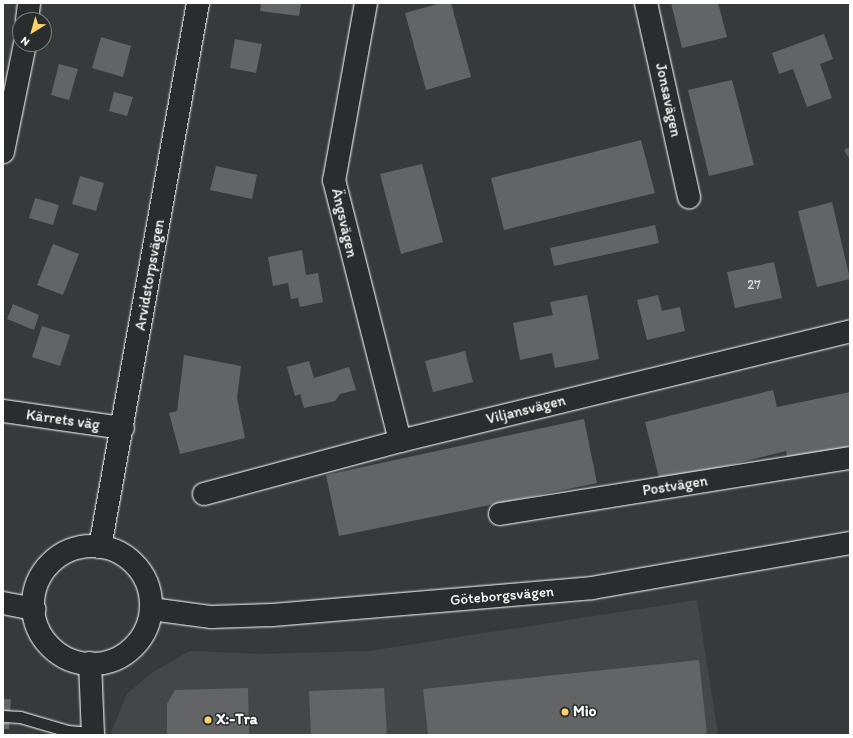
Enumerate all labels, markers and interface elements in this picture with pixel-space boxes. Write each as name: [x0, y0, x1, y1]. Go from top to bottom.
north arrow: [12, 12, 52, 52]
text: N: [18, 34, 32, 49]
street label: Jonsavägen: [651, 61, 685, 139]
street label: Ängsvägen: [327, 187, 361, 259]
street label: Arvidstorpsvägen: [131, 218, 169, 332]
house number: 27: [747, 277, 761, 293]
street label: Viljansvägen: [484, 391, 568, 429]
street label: Kärrets väg: [25, 406, 101, 434]
street label: Postvägen: [641, 472, 709, 500]
street label: Göteborgsvägen: [449, 582, 555, 610]
place label: Mio: [573, 703, 596, 721]
marker: Mio: [560, 707, 570, 717]
place label: X:-Tra: [216, 711, 257, 729]
marker: X:-Tra: [203, 715, 213, 725]

